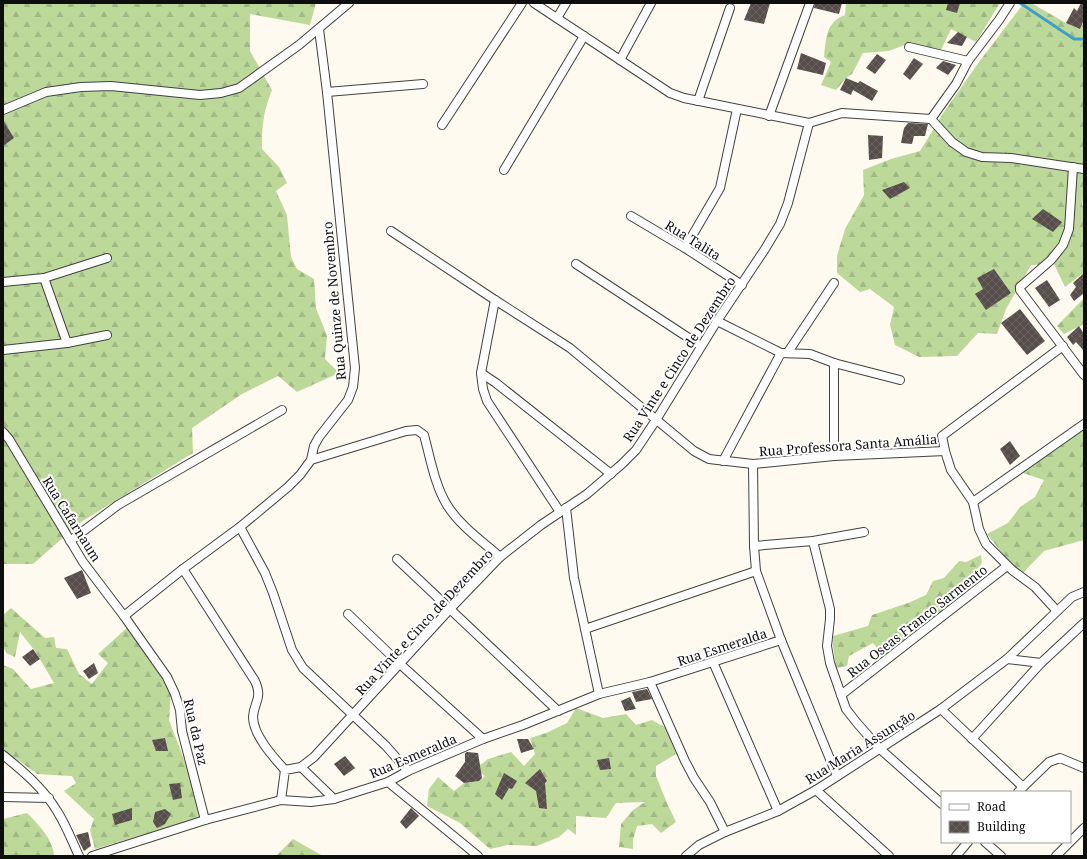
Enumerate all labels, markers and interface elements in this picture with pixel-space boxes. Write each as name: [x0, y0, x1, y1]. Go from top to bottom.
street label: Rua Talita: [662, 216, 724, 264]
street label: Rua Quinze de Novembro: [318, 221, 350, 381]
street label: Rua Vinte e Cinco de Dezembro: [619, 273, 739, 445]
street label: Rua Professora Santa Amália: [758, 430, 938, 460]
street label: Rua Cafarnaum: [39, 473, 105, 565]
street label: Rua Vinte e Cinco de Dezembro: [351, 545, 497, 699]
street label: Rua Oseas Franco Sarmento: [843, 561, 991, 681]
street label: Rua Esmeralda: [675, 624, 769, 670]
street label: Rua da Paz: [180, 697, 212, 767]
street label: Rua Maria Assunção: [801, 706, 919, 788]
street label: Rua Esmeralda: [367, 730, 459, 782]
legend: [941, 791, 1071, 843]
text: Road: [977, 798, 1007, 815]
text: Building: [977, 818, 1026, 835]

